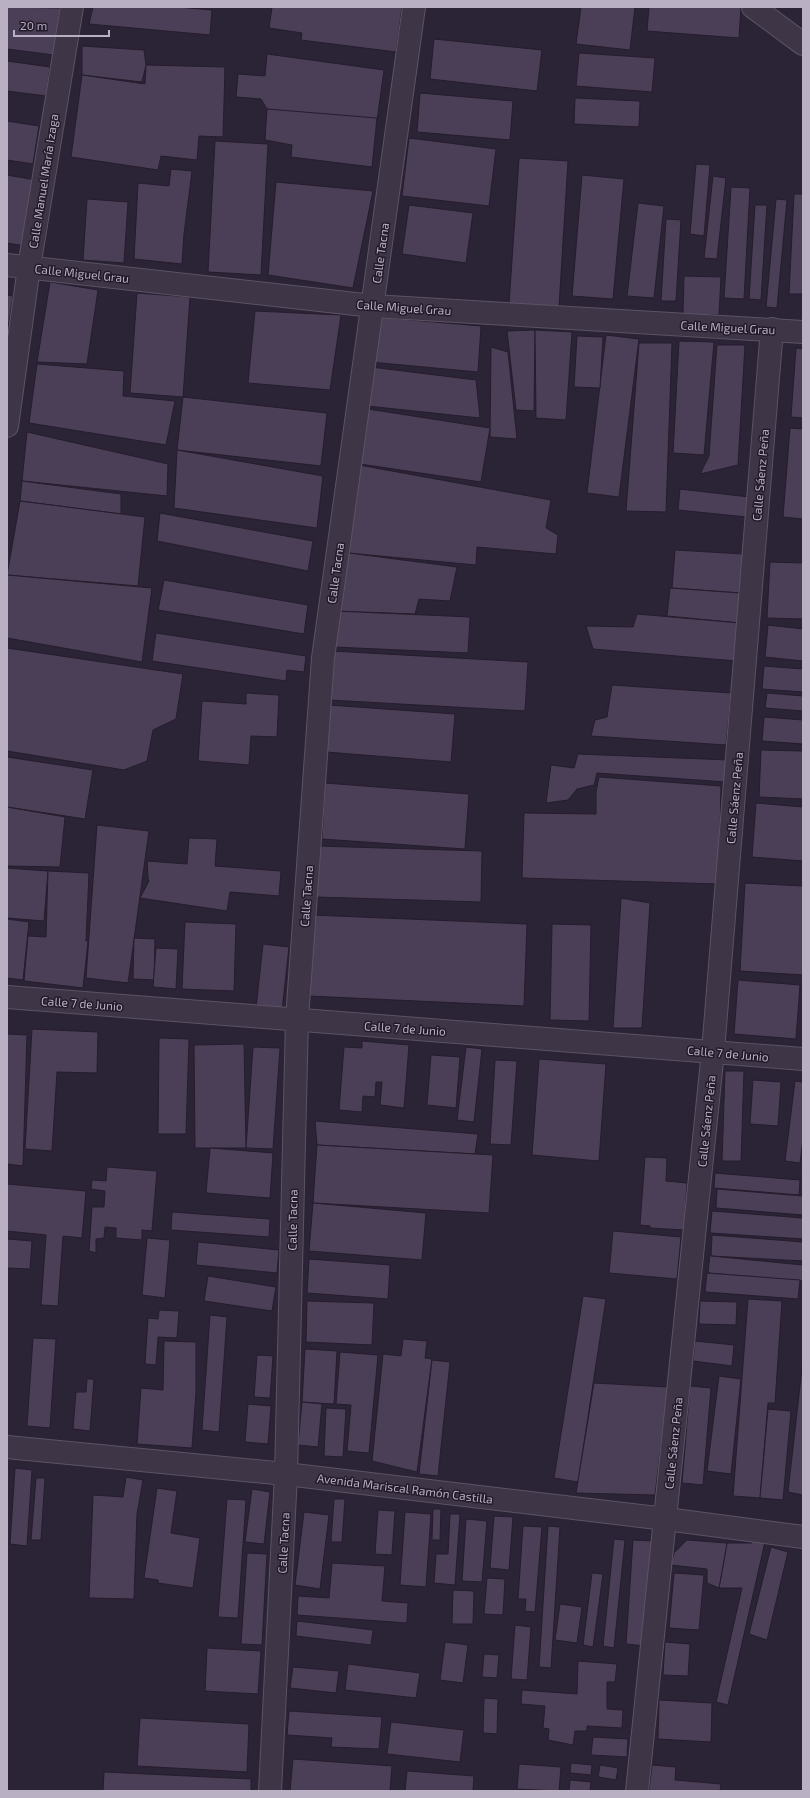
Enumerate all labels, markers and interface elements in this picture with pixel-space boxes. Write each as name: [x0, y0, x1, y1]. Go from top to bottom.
scale bar: [14, 12, 109, 38]
text: 20 m: [20, 18, 47, 32]
street label: Calle Manuel María Izaga: [25, 113, 61, 249]
street label: Calle Tacna: [369, 222, 391, 284]
street label: Calle Miguel Grau: [34, 261, 130, 285]
street label: Calle Miguel Grau: [356, 297, 452, 317]
street label: Calle Miguel Grau: [680, 318, 776, 336]
street label: Calle Sáenz Peña: [749, 428, 771, 522]
street label: Calle Tacna: [324, 542, 346, 604]
street label: Calle Sáenz Peña: [723, 751, 745, 845]
street label: Calle Tacna: [297, 865, 315, 927]
street label: Calle 7 de Junio: [41, 993, 124, 1013]
street label: Calle 7 de Junio: [364, 1018, 447, 1038]
street label: Calle 7 de Junio: [687, 1042, 770, 1064]
street label: Calle Sáenz Peña: [694, 1074, 718, 1168]
street label: Calle Tacna: [284, 1189, 300, 1251]
street label: Calle Sáenz Peña: [661, 1396, 685, 1490]
street label: Avenida Mariscal Ramón Castilla: [316, 1470, 494, 1506]
street label: Calle Tacna: [274, 1512, 292, 1574]

